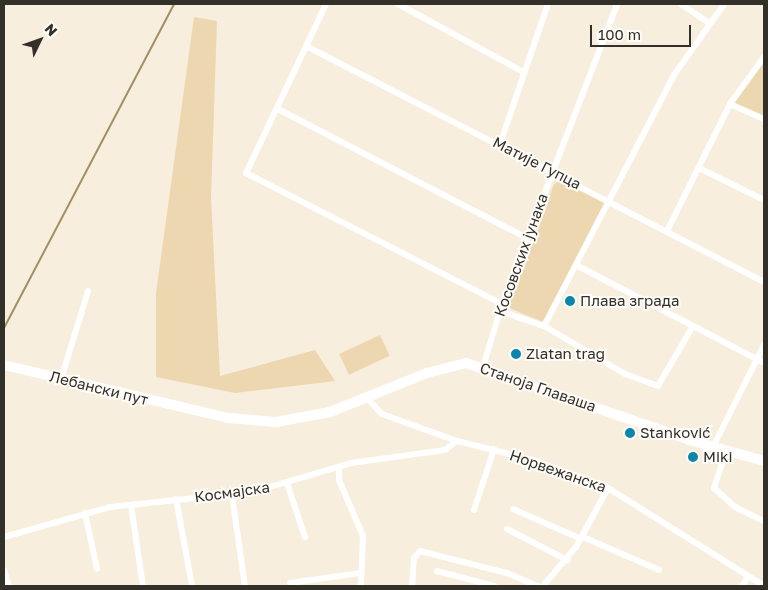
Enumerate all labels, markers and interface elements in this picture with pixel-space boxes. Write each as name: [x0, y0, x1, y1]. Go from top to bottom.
north arrow: [15, 15, 65, 65]
scale bar: [593, 15, 694, 47]
text: N: [42, 20, 61, 39]
text: 100 m: [598, 25, 641, 43]
street label: Матије Гупца: [490, 133, 584, 193]
street label: Косовских јунака: [490, 191, 552, 319]
place label: Плава зграда: [580, 292, 679, 310]
marker: Плава зграда: [564, 295, 576, 307]
place label: Zlatan trag: [526, 345, 605, 363]
marker: Zlatan trag: [510, 348, 522, 360]
street label: Станоја Главаша: [478, 359, 598, 415]
street label: Лебански пут: [48, 367, 150, 409]
place label: Stanković: [640, 424, 710, 442]
marker: Stanković: [624, 427, 636, 439]
street label: Норвежанска: [507, 446, 609, 496]
place label: Miki: [703, 448, 732, 466]
marker: Miki: [687, 451, 699, 463]
street label: Космајска: [193, 478, 271, 506]

